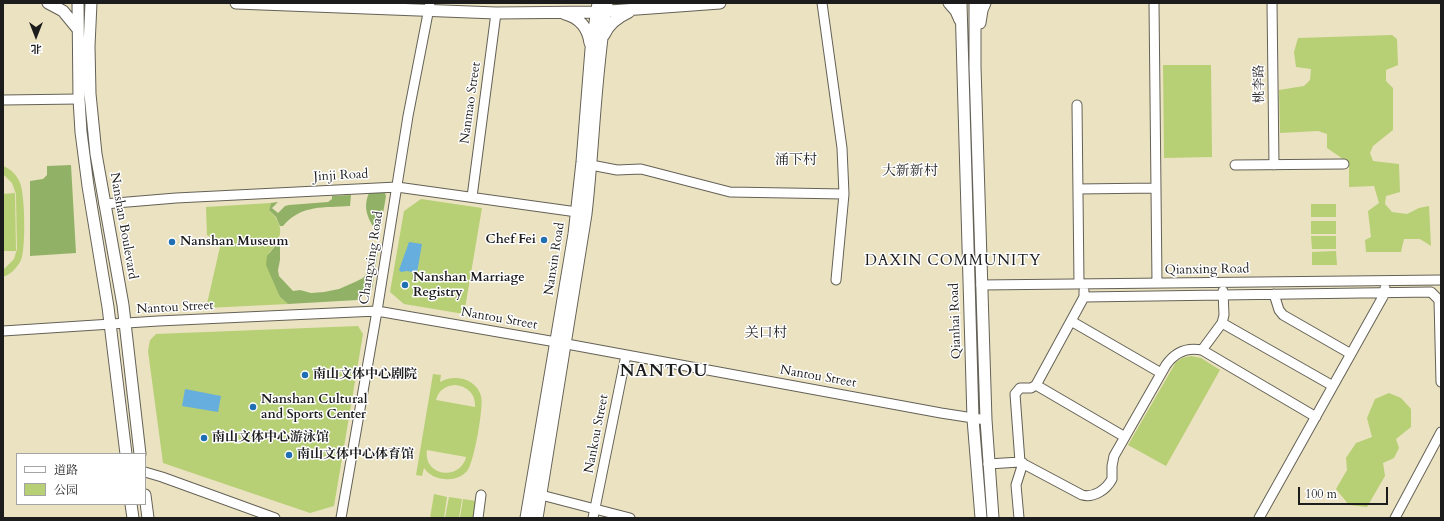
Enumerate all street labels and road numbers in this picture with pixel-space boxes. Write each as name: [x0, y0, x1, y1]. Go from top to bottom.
street label: Nanmao Street: [458, 61, 484, 145]
street label: 桃李路: [1252, 64, 1268, 104]
street label: Jinji Road: [313, 167, 369, 185]
street label: Nanshan Boulevard: [106, 171, 140, 281]
street label: Changxing Road: [357, 210, 387, 306]
street label: Nanxin Road: [542, 221, 568, 297]
street label: Qianxing Road: [1165, 261, 1249, 279]
street label: Qianhai Road: [947, 283, 965, 359]
street label: Nantou Street: [136, 298, 214, 318]
street label: Nantou Street: [460, 305, 538, 333]
street label: Nantou Street: [779, 363, 857, 391]
street label: Nankou Street: [582, 393, 612, 475]

